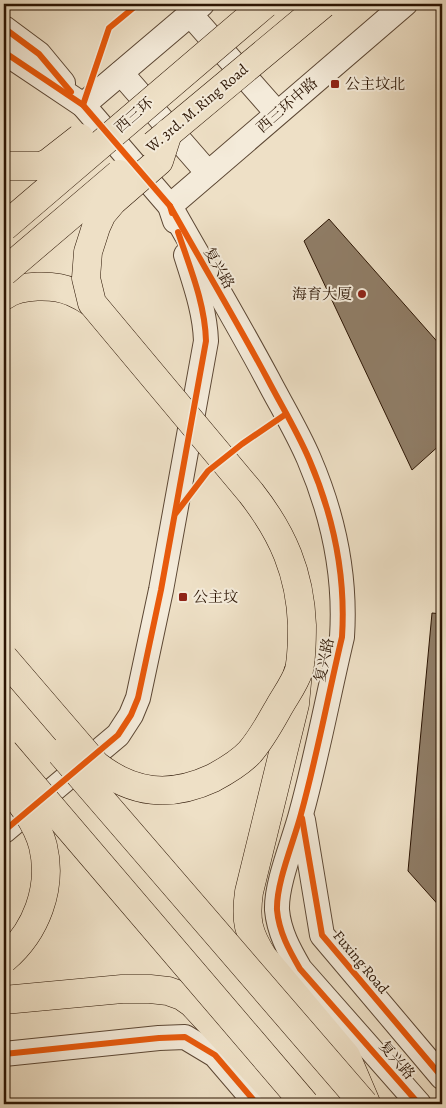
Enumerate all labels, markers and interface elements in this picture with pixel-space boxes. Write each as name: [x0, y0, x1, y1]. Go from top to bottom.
street label: W. 3rd. M.Ring Road: [141, 59, 253, 157]
street label: 西三环中路: [252, 73, 322, 137]
place label: 公主坟北: [345, 74, 405, 94]
marker: 公主坟北: [329, 78, 341, 90]
street label: 西三环: [110, 93, 158, 137]
street label: 复兴路: [199, 244, 239, 292]
place label: 海育大厦: [292, 284, 352, 304]
marker: 海育大厦: [356, 288, 368, 300]
place label: 公主坟: [193, 587, 238, 607]
marker: 公主坟: [177, 591, 189, 603]
street label: 复兴路: [310, 636, 338, 684]
street label: Fuxing Road: [329, 926, 394, 999]
street label: 复兴路: [375, 1036, 419, 1084]

